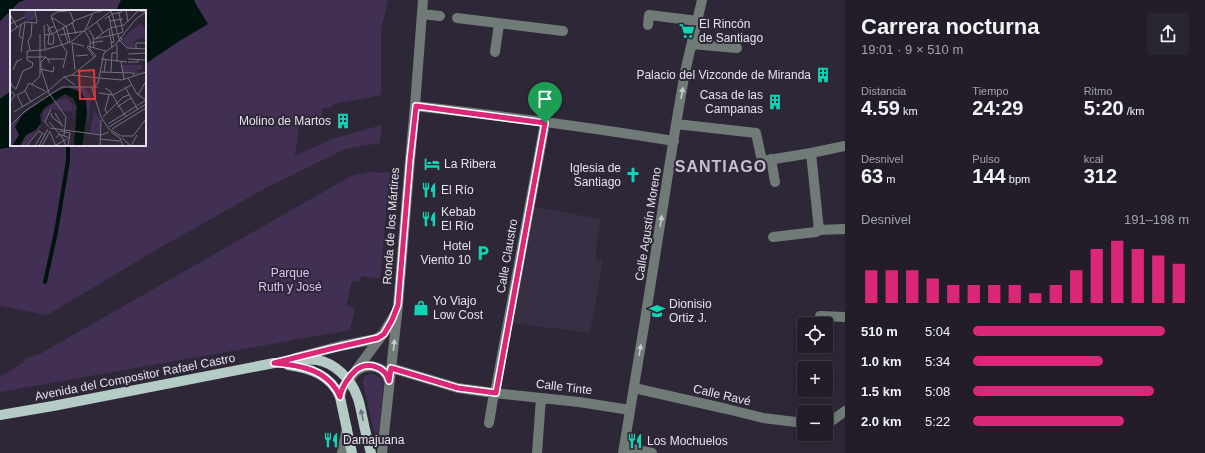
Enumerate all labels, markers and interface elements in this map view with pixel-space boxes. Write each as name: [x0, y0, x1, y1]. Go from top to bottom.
inset map: [10, 10, 146, 146]
button: share: [1147, 13, 1189, 55]
text: Carrera nocturna: [861, 14, 1040, 39]
place label: El Rincón de Santiago: [699, 17, 763, 45]
supermarket icon: El Rincón de Santiago: [678, 22, 696, 40]
text: 19:01 · 9 × 510 m: [861, 42, 963, 57]
building icon: Palacio del Vizconde de Miranda: [814, 66, 832, 84]
place label: Palacio del Vizconde de Miranda: [636, 68, 811, 82]
pin: [528, 82, 562, 123]
text: Distancia: [861, 85, 906, 97]
text: Tiempo: [972, 85, 1009, 97]
text: Ritmo: [1084, 85, 1112, 97]
one-way arrow: [679, 87, 685, 99]
icon: arrive: [534, 88, 556, 110]
place label: Casa de las Campanas: [700, 88, 763, 116]
building icon: Casa de las Campanas: [766, 93, 784, 111]
text: 4.59: [861, 97, 900, 119]
text: 24:29: [972, 97, 1023, 119]
text: 5:20: [1084, 97, 1124, 119]
text: km: [900, 105, 918, 117]
text: /km: [1124, 105, 1144, 117]
building icon: Molino de Martos: [334, 112, 352, 130]
place label: Molino de Martos: [239, 114, 331, 128]
text: Desnivel: [861, 153, 903, 165]
text: Pulso: [972, 153, 1000, 165]
text: kcal: [1084, 153, 1103, 165]
hotel icon: La Ribera: [423, 155, 441, 173]
place label: La Ribera: [444, 157, 496, 171]
district label: SANTIAGO: [675, 158, 767, 175]
place label: Iglesia de Santiago: [570, 161, 621, 189]
text: 63: [861, 165, 883, 187]
text: 144: [972, 165, 1006, 187]
text: 312: [1084, 165, 1117, 187]
church icon: Iglesia de Santiago: [624, 166, 642, 184]
street label: Calle Agustín Moreno: [632, 166, 664, 282]
street label: Ronda de los Mártires: [380, 167, 402, 285]
text: m: [883, 173, 895, 185]
text: bpm: [1006, 173, 1030, 185]
restaurant icon: El Río: [420, 181, 438, 199]
place label: El Río: [441, 183, 474, 197]
place label: Kebab El Río: [441, 205, 476, 233]
restaurant icon: Kebab El Río: [420, 210, 438, 228]
text: Desnivel: [861, 212, 911, 227]
text: 191–198 m: [1124, 212, 1189, 227]
one-way arrow: [658, 215, 664, 228]
street label: Calle Claustro: [494, 217, 520, 294]
place label: Hotel Viento 10: [421, 239, 471, 267]
parking icon: Hotel Viento 10: [474, 244, 492, 262]
park label: Parque Ruth y José: [258, 266, 322, 294]
place label: Yo Viajo Low Cost: [433, 294, 484, 322]
place label: Dionisio Ortiz J.: [669, 297, 712, 325]
shop icon: Yo Viajo Low Cost: [412, 299, 430, 317]
school or university icon: Dionisio Ortiz J.: [648, 302, 666, 320]
map controls: [797, 317, 833, 441]
button: locate: [797, 317, 833, 353]
text: 510 m: [861, 324, 898, 339]
text: 5:04: [925, 324, 950, 339]
one-way arrow: [390, 339, 397, 351]
one-way arrow: [638, 344, 644, 356]
street label: Avenida del Compositor Rafael Castro: [34, 351, 237, 403]
text: 1.0 km: [861, 354, 901, 369]
text: 5:34: [925, 354, 950, 369]
button: +: [797, 361, 833, 397]
street label: Calle Tinte: [535, 377, 593, 397]
street label: Calle Ravé: [692, 382, 752, 408]
text: 1.5 km: [861, 384, 901, 399]
text: 5:08: [925, 384, 950, 399]
button: −: [797, 405, 833, 441]
one-way arrow: [359, 409, 365, 421]
text: 2.0 km: [861, 414, 901, 429]
text: 5:22: [925, 414, 950, 429]
restaurant icon: Damajuana: [322, 431, 340, 449]
restaurant icon: Los Mochuelos: [626, 432, 644, 450]
place label: Damajuana: [343, 433, 405, 447]
place label: Los Mochuelos: [647, 434, 728, 448]

